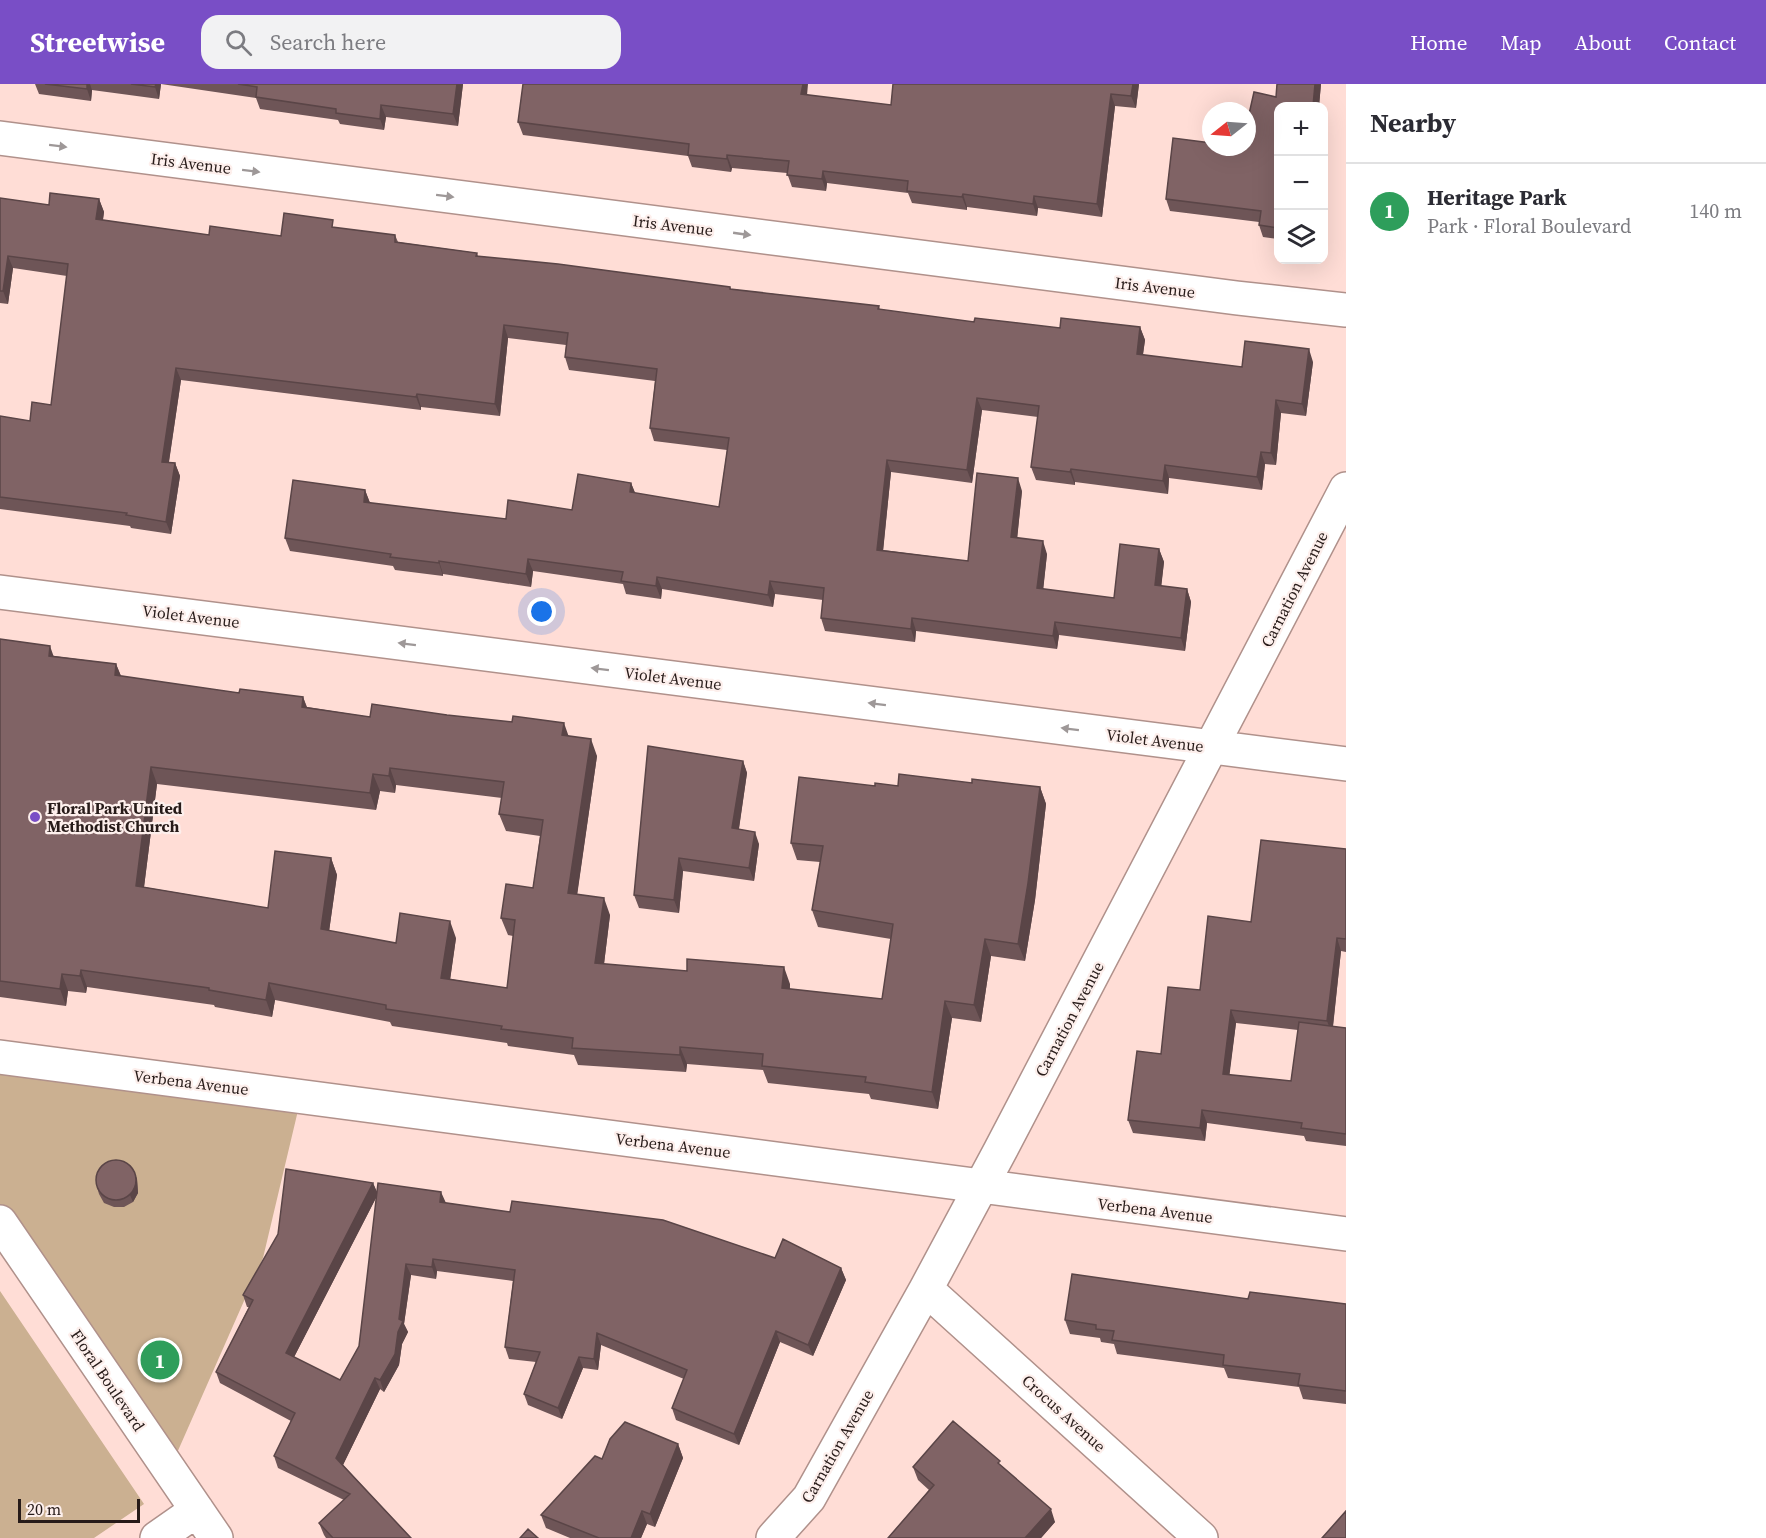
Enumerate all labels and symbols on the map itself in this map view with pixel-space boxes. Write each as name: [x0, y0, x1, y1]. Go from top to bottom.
north arrow: [1202, 102, 1256, 156]
one-way arrow: [49, 141, 68, 150]
street label: Iris Avenue: [150, 147, 232, 179]
one-way arrow: [242, 166, 261, 175]
one-way arrow: [435, 191, 454, 201]
street label: Iris Avenue: [632, 209, 714, 241]
one-way arrow: [733, 230, 752, 239]
street label: Iris Avenue: [1114, 271, 1196, 303]
street label: Carnation Avenue: [1255, 527, 1333, 651]
your location: [527, 597, 556, 626]
street label: Violet Avenue: [141, 599, 241, 633]
one-way arrow: [397, 639, 416, 648]
street label: Violet Avenue: [623, 661, 723, 695]
one-way arrow: [591, 664, 610, 673]
one-way arrow: [867, 700, 886, 709]
street label: Violet Avenue: [1105, 723, 1205, 757]
one-way arrow: [1061, 724, 1080, 734]
place label: Floral Park United Methodist Church: [47, 797, 183, 837]
marker: Floral Park United Methodist Church: [28, 810, 42, 824]
street label: Carnation Avenue: [1029, 958, 1109, 1080]
street label: Verbena Avenue: [132, 1064, 250, 1100]
street label: Verbena Avenue: [614, 1127, 732, 1163]
street label: Verbena Avenue: [1096, 1192, 1214, 1228]
street label: Floral Boulevard: [66, 1325, 150, 1435]
pin: 1: [140, 1338, 180, 1382]
street label: Crocus Avenue: [1017, 1369, 1111, 1457]
street label: Carnation Avenue: [796, 1385, 878, 1507]
scale bar: [18, 1496, 140, 1524]

